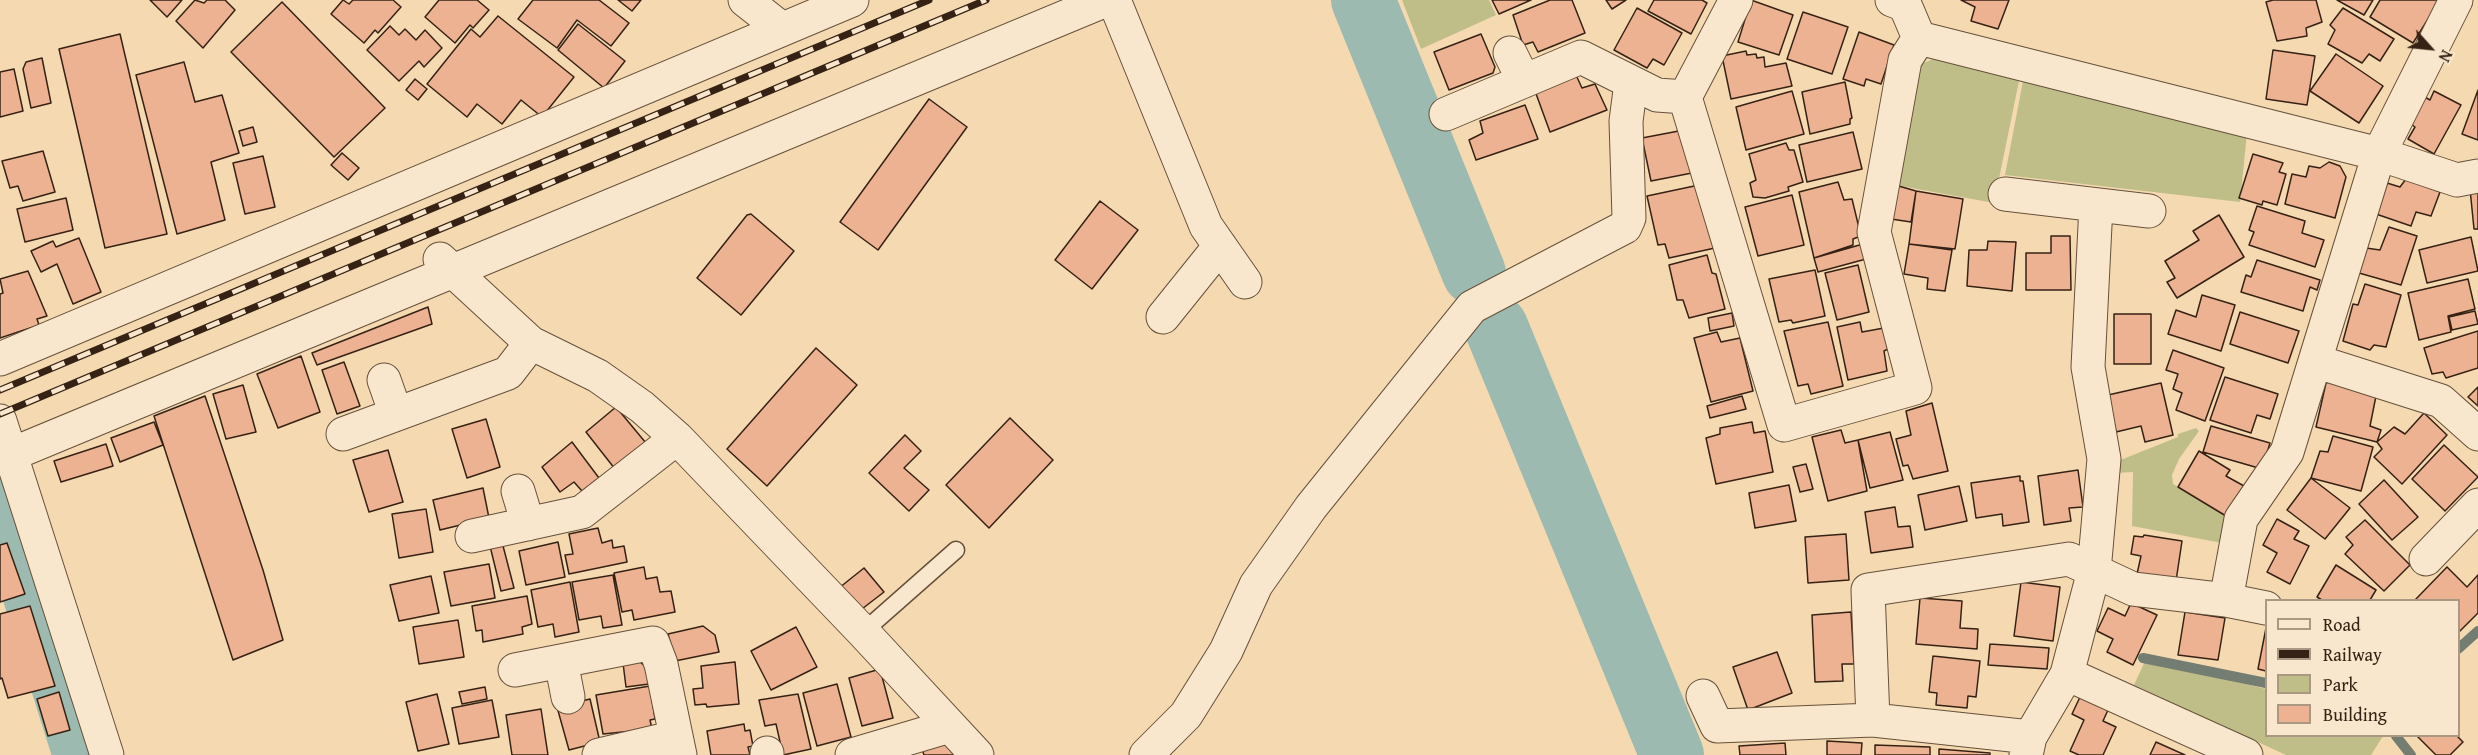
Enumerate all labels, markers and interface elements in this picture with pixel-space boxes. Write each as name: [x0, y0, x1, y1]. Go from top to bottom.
north arrow: [2400, 18, 2460, 78]
text: N: [2433, 46, 2459, 66]
legend: [2265, 599, 2460, 737]
text: Road: [2323, 611, 2361, 638]
text: Railway: [2323, 641, 2382, 668]
text: Park: [2323, 671, 2358, 698]
text: Building: [2323, 701, 2387, 728]

